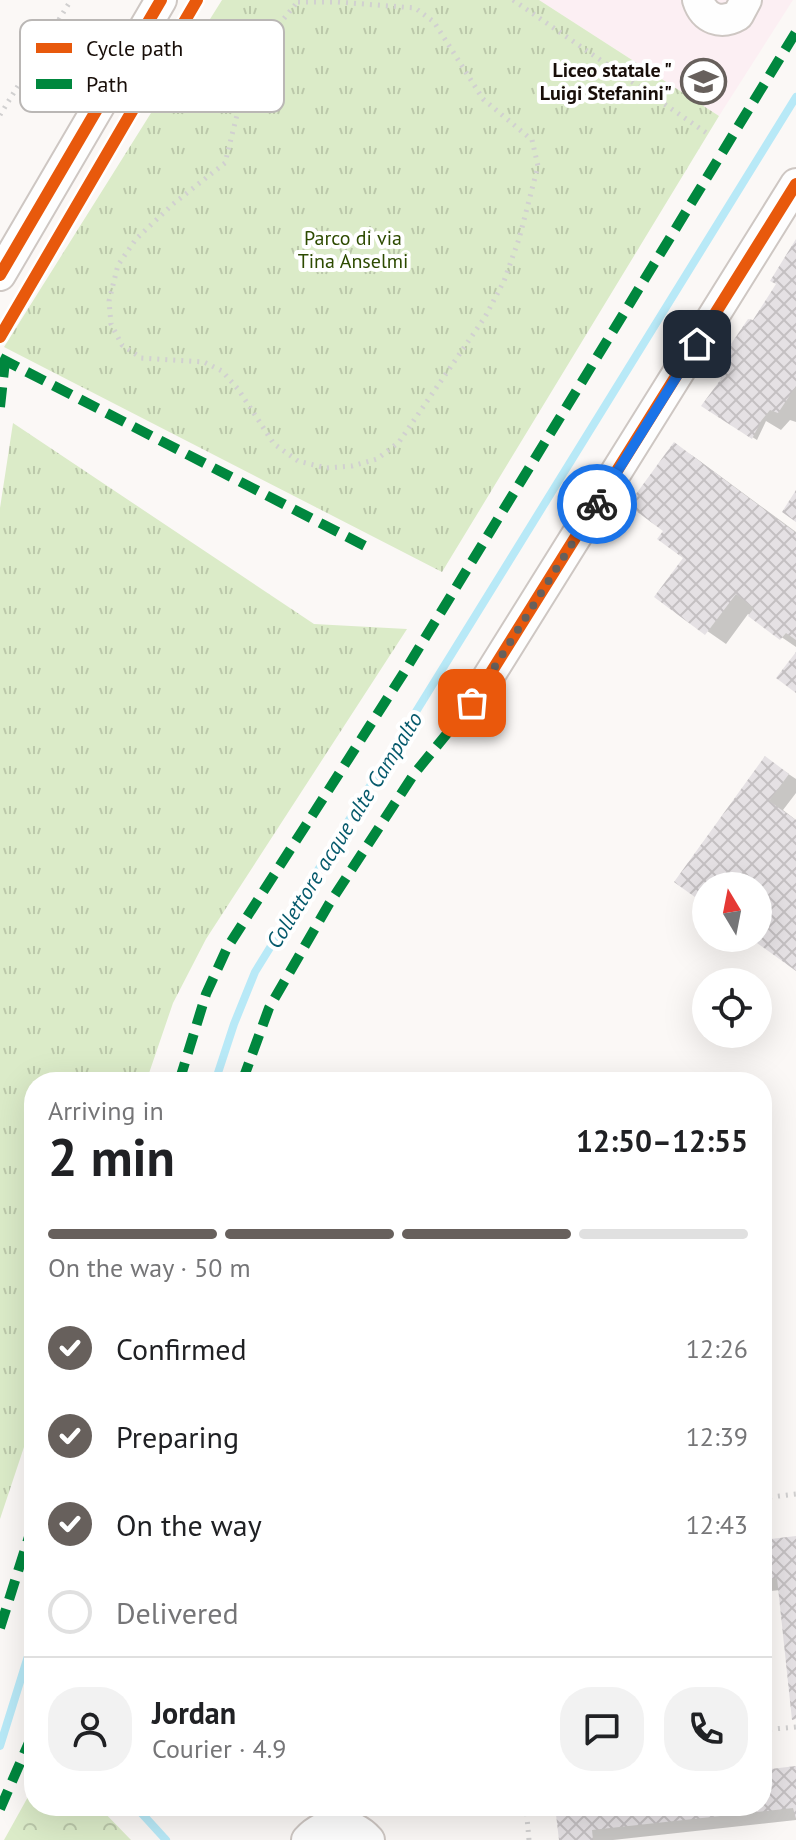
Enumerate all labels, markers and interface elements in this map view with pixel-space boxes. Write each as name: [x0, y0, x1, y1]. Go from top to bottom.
legend: [20, 20, 284, 112]
text: Cycle path: [86, 34, 183, 62]
place label: Liceo statale " Luigi Stefanini": [540, 57, 672, 106]
school or university icon: Liceo statale " Luigi Stefanini": [679, 58, 727, 106]
text: Path: [86, 70, 128, 98]
park label: Parco di via Tina Anselmi: [298, 225, 408, 274]
pin: [663, 310, 731, 378]
icon: home: [675, 322, 719, 366]
courier: [557, 464, 637, 544]
icon: bike: [575, 482, 619, 526]
pin: [438, 669, 506, 737]
icon: bag: [450, 681, 494, 725]
water label: Collettore acque alte Campalto: [260, 706, 428, 953]
north arrow: [692, 872, 772, 952]
map controls: [692, 872, 772, 1048]
button: locate: [692, 968, 772, 1048]
text: Arriving in: [48, 1094, 164, 1127]
text: 12:50–12:55: [576, 1121, 748, 1160]
text: 2 min: [48, 1123, 175, 1190]
text: On the way · 50 m: [48, 1251, 251, 1284]
icon: check: [48, 1326, 92, 1370]
text: Confirmed: [116, 1329, 247, 1368]
text: 12:26: [686, 1332, 748, 1365]
icon: check: [48, 1414, 92, 1458]
text: Preparing: [116, 1417, 239, 1456]
text: 12:39: [686, 1420, 748, 1453]
icon: check: [48, 1502, 92, 1546]
text: On the way: [116, 1505, 262, 1544]
text: 12:43: [686, 1508, 748, 1541]
text: Delivered: [116, 1593, 239, 1632]
button: person: [48, 1687, 132, 1771]
button: chat: [560, 1687, 644, 1771]
button: phone: [664, 1687, 748, 1771]
text: Jordan: [152, 1693, 236, 1732]
text: Courier · 4.9: [152, 1732, 286, 1765]

